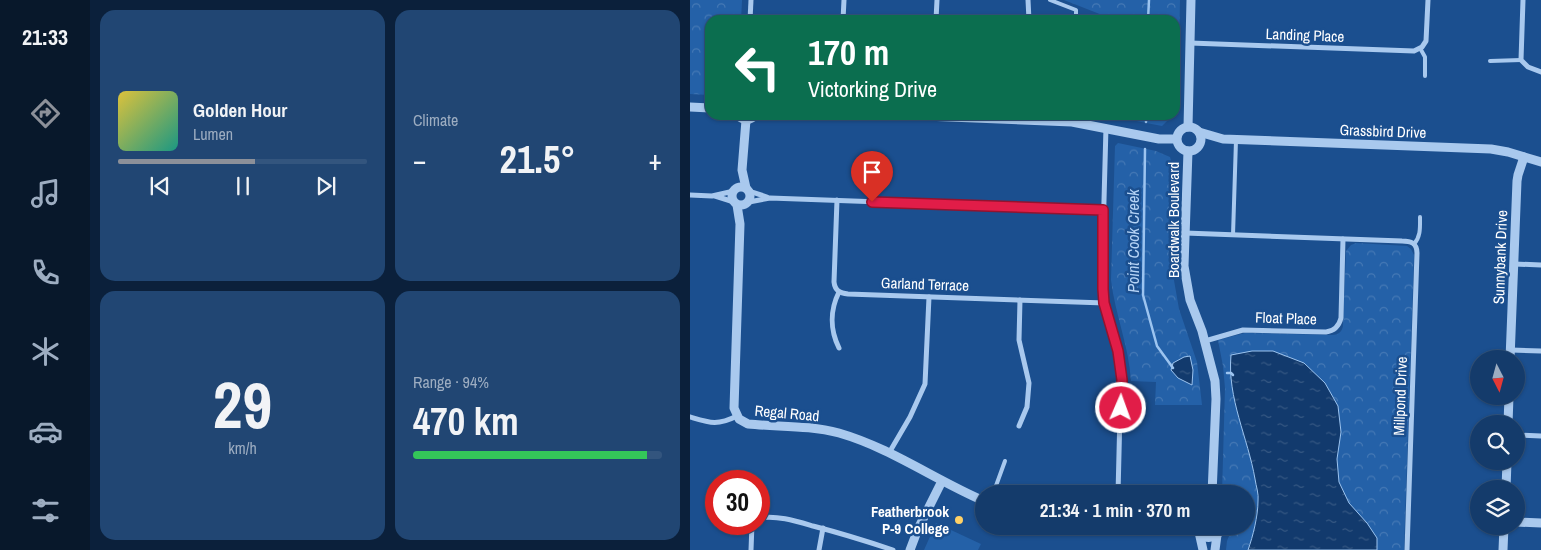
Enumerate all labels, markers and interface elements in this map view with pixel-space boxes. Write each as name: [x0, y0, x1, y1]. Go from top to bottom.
text: 21:33: [22, 22, 68, 52]
street label: Landing Place: [1265, 23, 1345, 47]
text: 170 m: [808, 29, 889, 76]
icon: left: [725, 35, 790, 100]
text: Victorking Drive: [808, 74, 937, 104]
icon: directions: [28, 96, 63, 131]
text: Golden Hour: [193, 97, 287, 123]
text: Climate: [413, 109, 458, 131]
street label: Grassbird Drive: [1339, 119, 1427, 143]
text: Lumen: [193, 123, 233, 145]
text: 21.5°: [500, 134, 575, 185]
text: −: [413, 141, 426, 179]
text: +: [649, 141, 662, 179]
pin: [851, 151, 893, 202]
icon: arrive: [858, 158, 886, 186]
street label: Boardwalk Boulevard: [1163, 162, 1184, 278]
icon: previous: [146, 172, 174, 200]
icon: pause: [229, 172, 257, 200]
icon: next: [312, 172, 340, 200]
icon: music: [28, 176, 63, 211]
water label: Point Cook Creek: [1122, 189, 1144, 293]
street label: Sunnybank Drive: [1488, 209, 1512, 305]
icon: phone: [28, 255, 63, 290]
street label: Garland Terrace: [881, 272, 969, 296]
street label: Float Place: [1255, 306, 1317, 330]
icon: climate: [28, 334, 63, 369]
north arrow: [1470, 350, 1525, 405]
map controls: [1470, 350, 1525, 535]
street label: Millpond Drive: [1388, 356, 1412, 436]
text: 29: [213, 361, 272, 448]
text: Range · 94%: [413, 371, 489, 393]
position arrow: [1094, 381, 1146, 433]
text: 470 km: [413, 396, 519, 447]
street label: Regal Road: [754, 400, 820, 426]
icon: car: [28, 414, 63, 449]
button: search: [1470, 415, 1525, 470]
text: km/h: [228, 437, 257, 459]
speed limit sign: 30: [705, 470, 770, 535]
button: layers: [1470, 480, 1525, 535]
icon: filters: [28, 493, 63, 528]
text: 21:34 · 1 min · 370 m: [1040, 497, 1190, 523]
place label: Featherbrook P-9 College: [871, 501, 949, 539]
marker: Featherbrook P-9 College: [953, 514, 965, 526]

